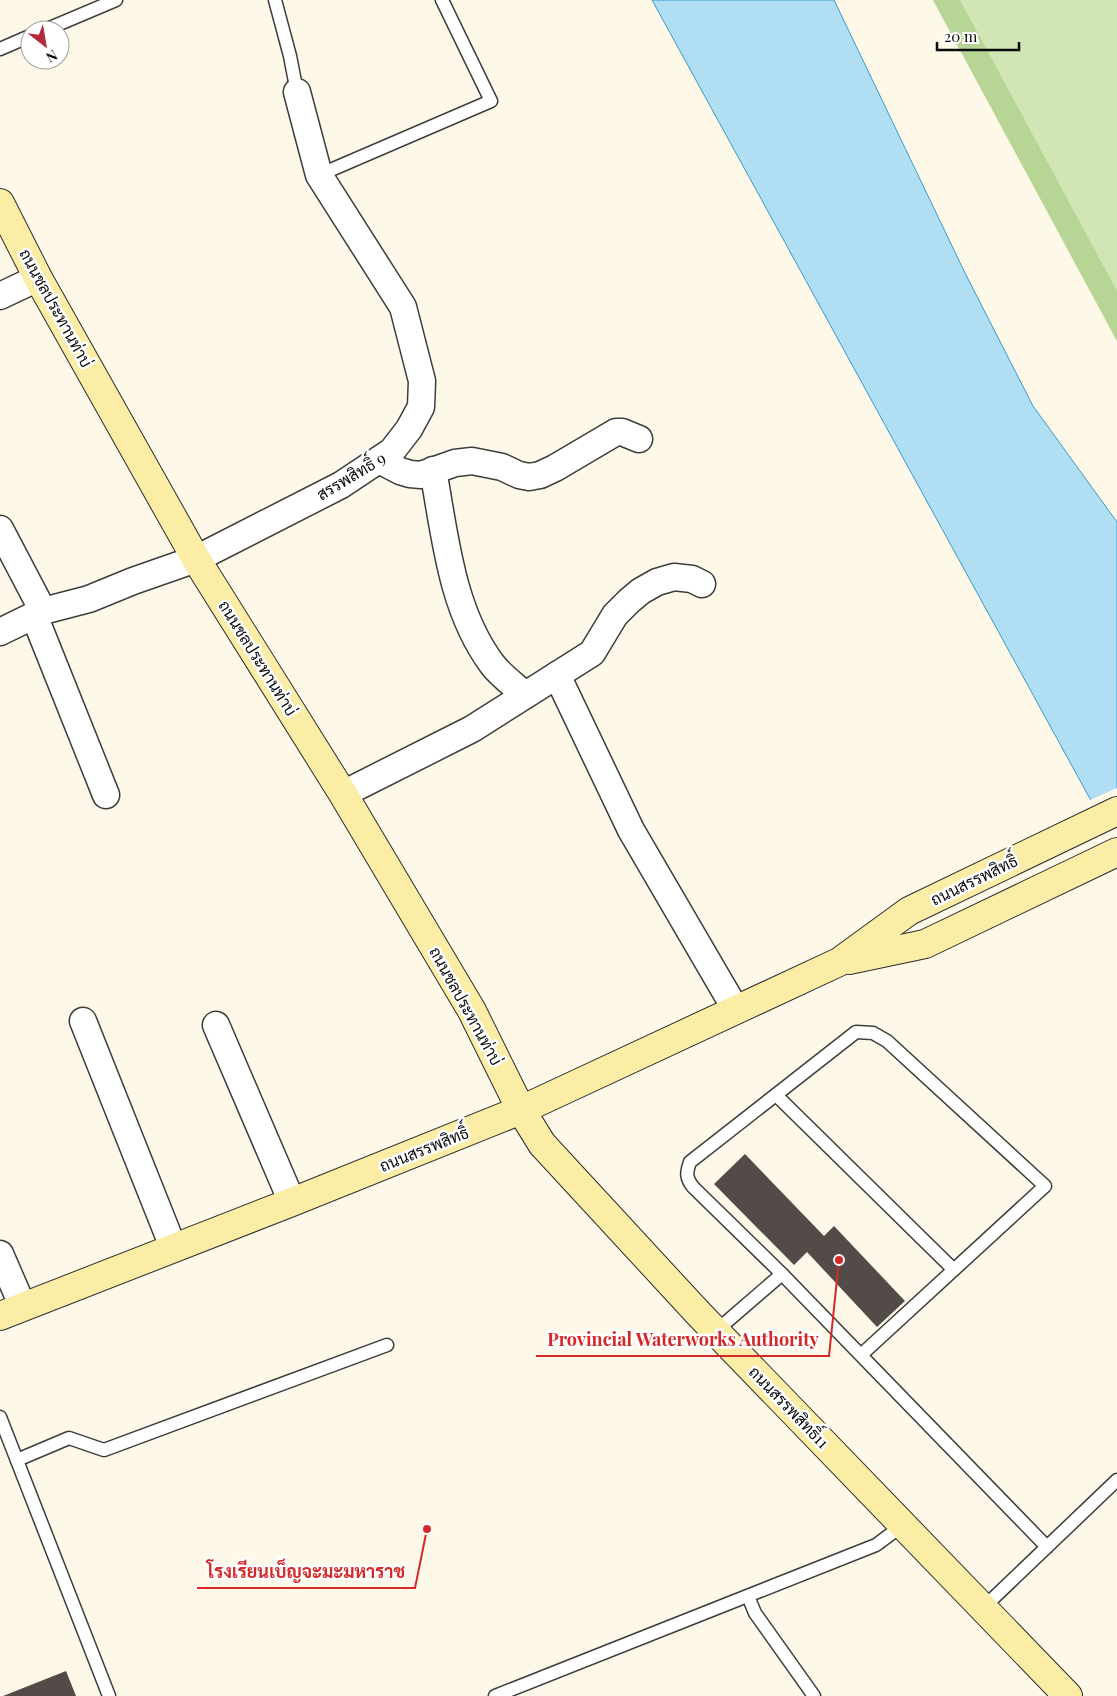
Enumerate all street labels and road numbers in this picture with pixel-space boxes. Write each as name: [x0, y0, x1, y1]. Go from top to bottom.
street label: ถนนชลประทานท่าบ่: [15, 245, 98, 371]
street label: สรรพสิทธิ์ 9: [311, 444, 389, 504]
street label: ถนนชลประทานท่าบ่: [214, 596, 302, 719]
street label: ถนนสรรพสิทธิ์: [925, 846, 1021, 910]
street label: ถนนชลประทานท่าบ่: [425, 943, 508, 1069]
street label: ถนนสรรพสิทธิ์: [375, 1118, 472, 1176]
street label: ถนนสรรพสิทธิ์11: [745, 1359, 836, 1452]

